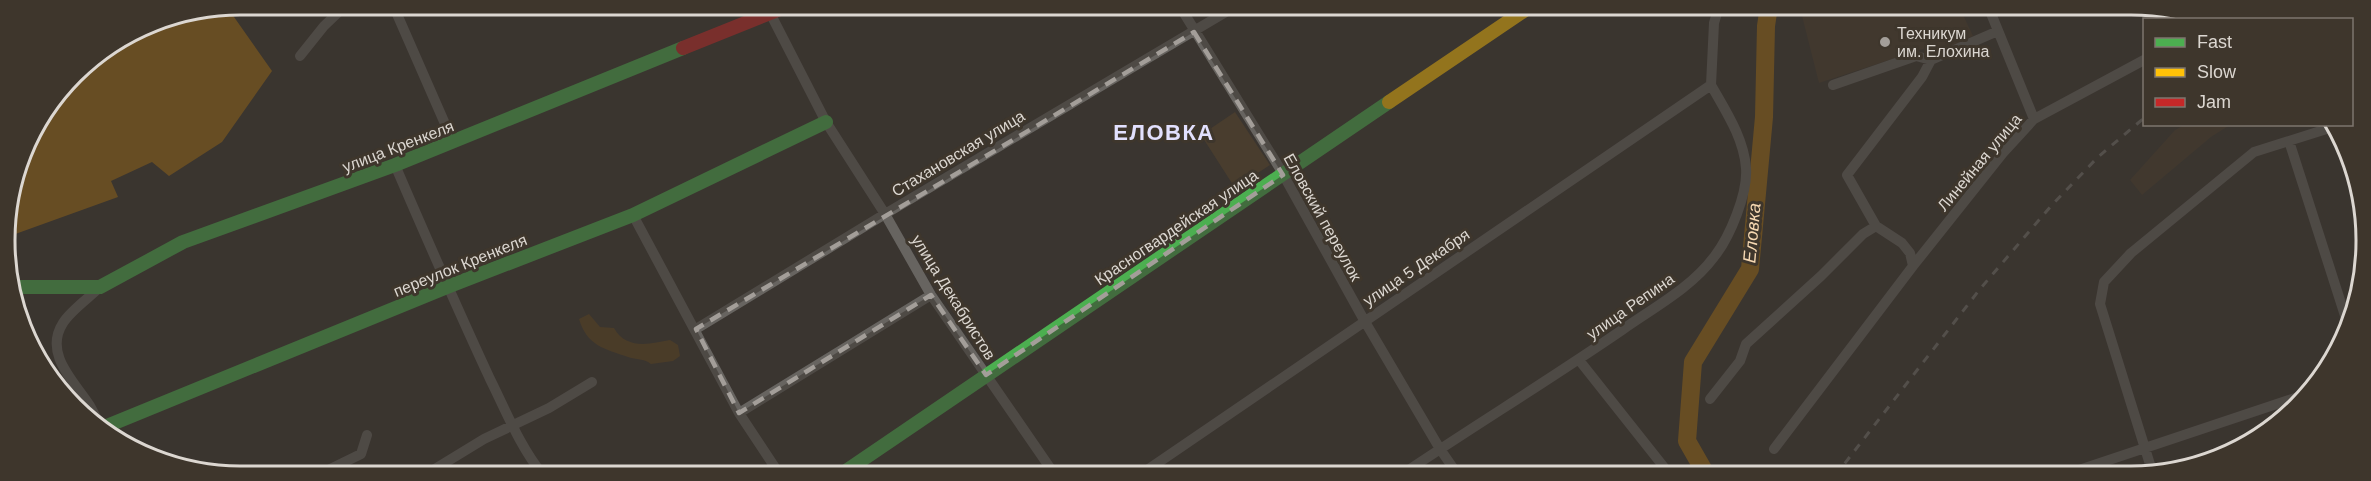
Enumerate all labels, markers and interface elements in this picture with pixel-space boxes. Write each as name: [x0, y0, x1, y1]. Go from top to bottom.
legend: [2143, 18, 2353, 126]
place label: Техникум им. Елохина: [1897, 25, 1990, 60]
text: Fast: [2197, 32, 2232, 52]
marker: Техникум им. Елохина: [1878, 35, 1892, 49]
text: Slow: [2197, 62, 2237, 82]
text: Jam: [2197, 92, 2231, 112]
street label: Стахановская улица: [889, 107, 1028, 200]
street label: Линейная улица: [1934, 110, 2025, 214]
street label: улица Кренкеля: [340, 117, 456, 176]
district label: ЕЛОВКА: [1113, 120, 1215, 145]
street label: Еловский переулок: [1280, 151, 1365, 285]
street label: Красногвардейская улица: [1092, 166, 1261, 288]
water label: Еловка: [1739, 202, 1765, 264]
street label: улица 5 Декабря: [1360, 226, 1473, 309]
street label: переулок Кренкеля: [391, 231, 529, 300]
street label: улица Декабристов: [908, 232, 999, 363]
street label: улица Репина: [1583, 270, 1677, 343]

